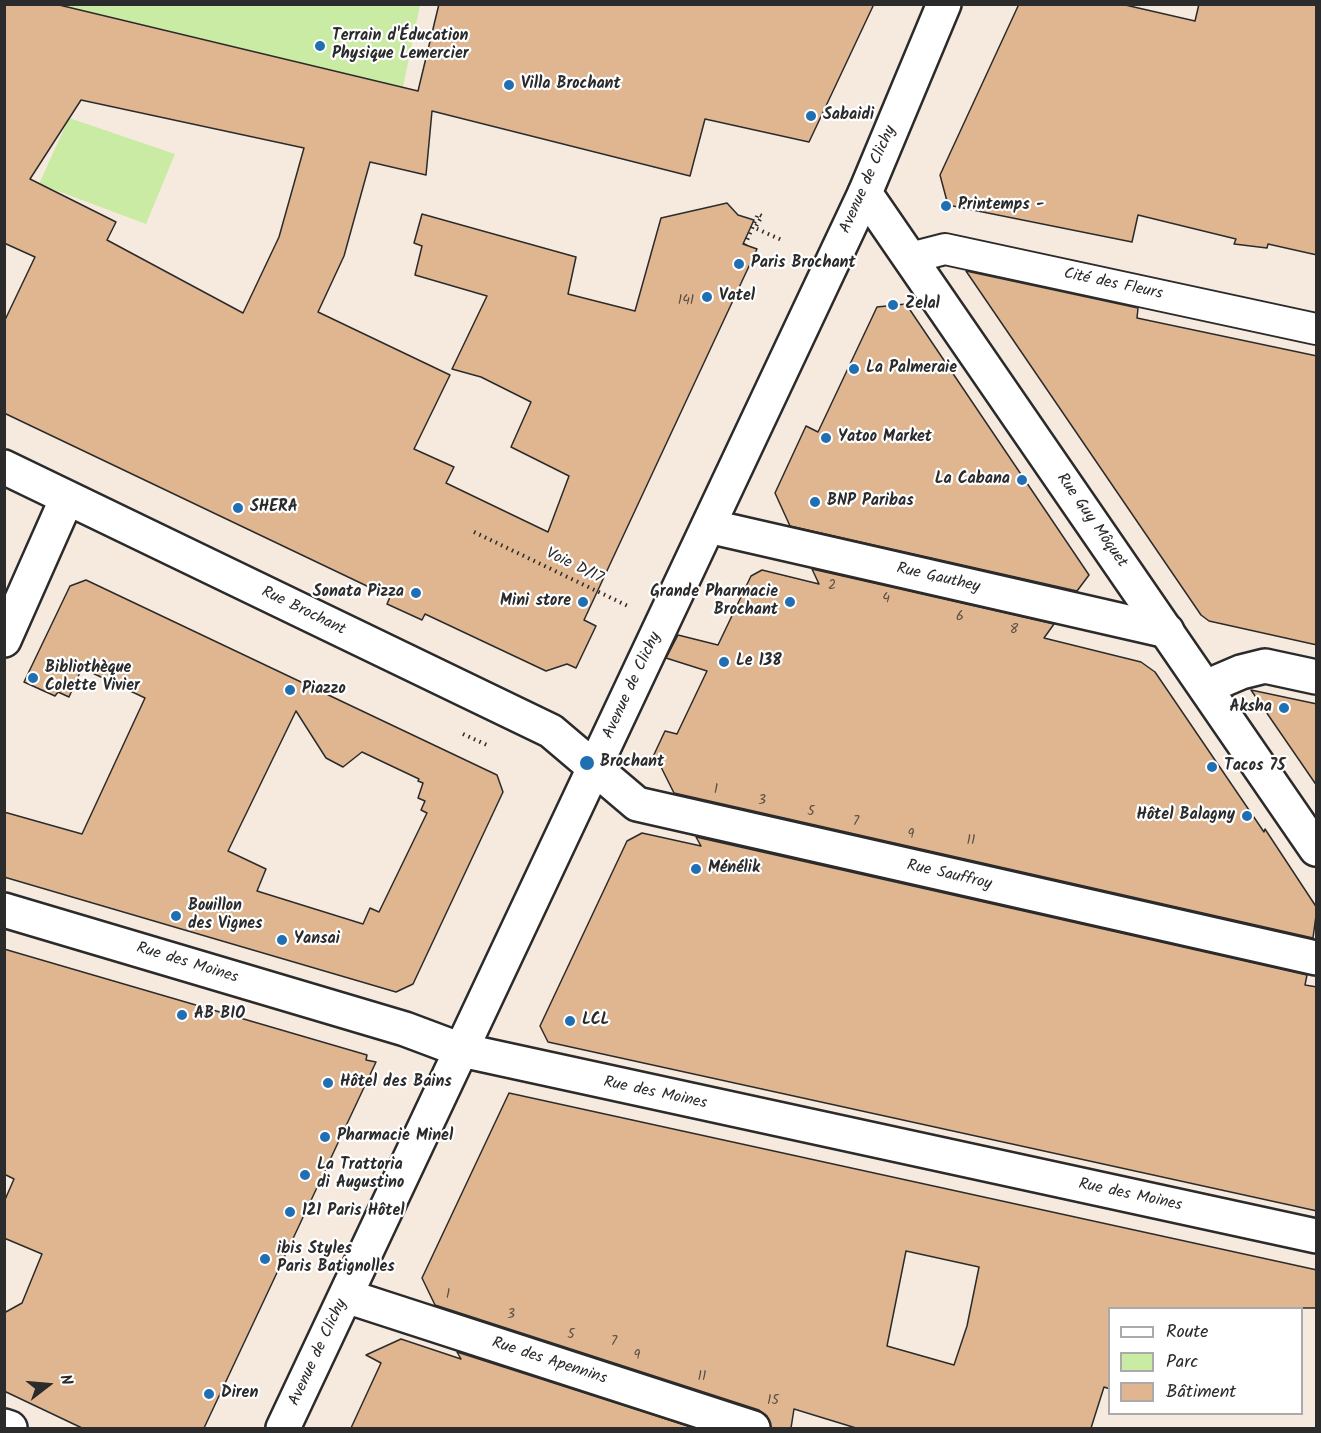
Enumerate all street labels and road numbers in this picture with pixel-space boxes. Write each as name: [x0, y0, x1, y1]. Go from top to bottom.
street label: Avenue de Clichy: [837, 123, 901, 237]
street label: Cité des Fleurs: [1062, 265, 1164, 305]
street label: Rue Guy Môquet: [1051, 470, 1131, 572]
street label: Voie D/17: [542, 545, 606, 589]
street label: Rue Gauthey: [894, 560, 982, 598]
street label: Rue Brochant: [258, 583, 348, 641]
street label: Avenue de Clichy: [600, 630, 666, 742]
street label: Rue Sauffroy: [905, 857, 993, 895]
street label: Rue des Moines: [134, 939, 240, 989]
street label: Rue des Moines: [602, 1074, 708, 1114]
street label: Rue des Moines: [1077, 1176, 1183, 1216]
street label: Avenue de Clichy: [286, 1297, 352, 1409]
street label: Rue des Apennins: [489, 1334, 609, 1390]

